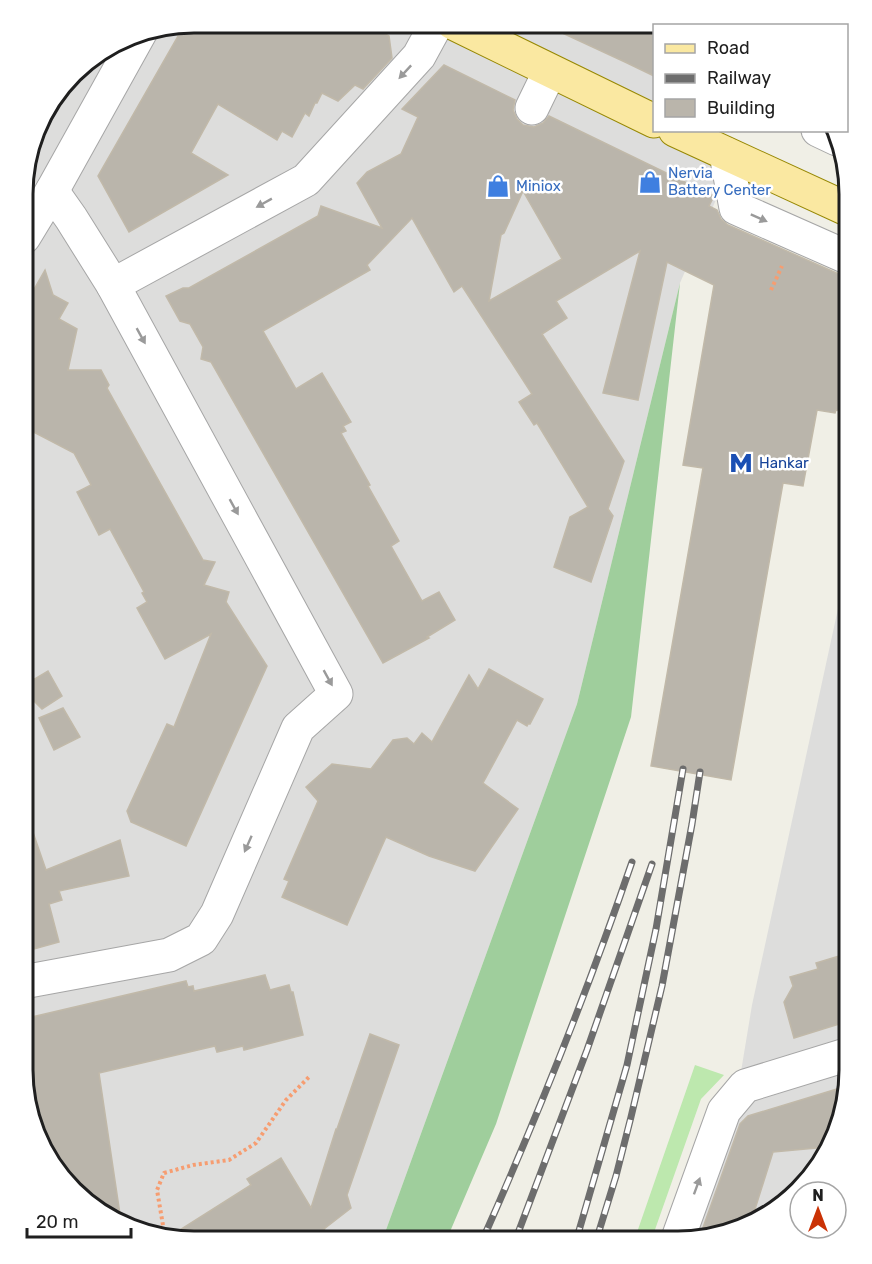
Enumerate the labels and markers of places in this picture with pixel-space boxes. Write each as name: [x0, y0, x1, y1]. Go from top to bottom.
place label: Nervia Battery Center: [668, 164, 771, 199]
shop icon: Nervia Battery Center: [637, 169, 663, 195]
shop icon: Miniox: [485, 173, 511, 199]
place label: Miniox: [516, 177, 561, 195]
metro station icon: Hankar: [728, 450, 754, 476]
place label: Hankar: [759, 454, 809, 472]

